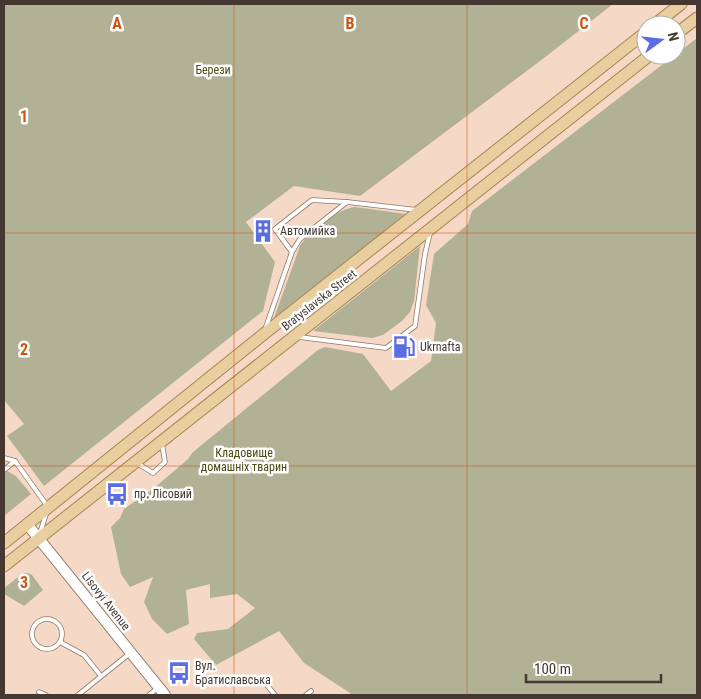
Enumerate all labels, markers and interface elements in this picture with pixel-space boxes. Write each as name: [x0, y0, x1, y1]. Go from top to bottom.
text: A: [112, 14, 122, 33]
text: B: [346, 14, 355, 33]
text: C: [579, 14, 589, 33]
north arrow: [636, 15, 686, 65]
text: N: [665, 30, 682, 43]
park label: Берези: [195, 63, 231, 77]
text: 1: [20, 107, 28, 126]
building icon: Автомийка: [250, 218, 276, 244]
place label: Автомийка: [280, 224, 336, 238]
street label: Bratyslavska Street: [279, 266, 359, 333]
fuel station icon: Ukrnafta: [391, 334, 417, 360]
text: 2: [20, 340, 28, 359]
place label: Ukrnafta: [420, 340, 461, 354]
park label: Кладовище домашніх тварин: [201, 446, 287, 474]
bus stop icon: пр. Лісовий: [104, 481, 130, 507]
place label: пр. Лісовий: [134, 487, 192, 501]
street label: Lisovyi Avenue: [79, 569, 133, 633]
text: 3: [20, 573, 28, 592]
scale bar: [526, 652, 661, 684]
place label: Вул. Братиславська: [195, 659, 271, 687]
bus stop icon: Вул. Братиславська: [166, 660, 192, 686]
text: 100 m: [534, 660, 571, 678]

